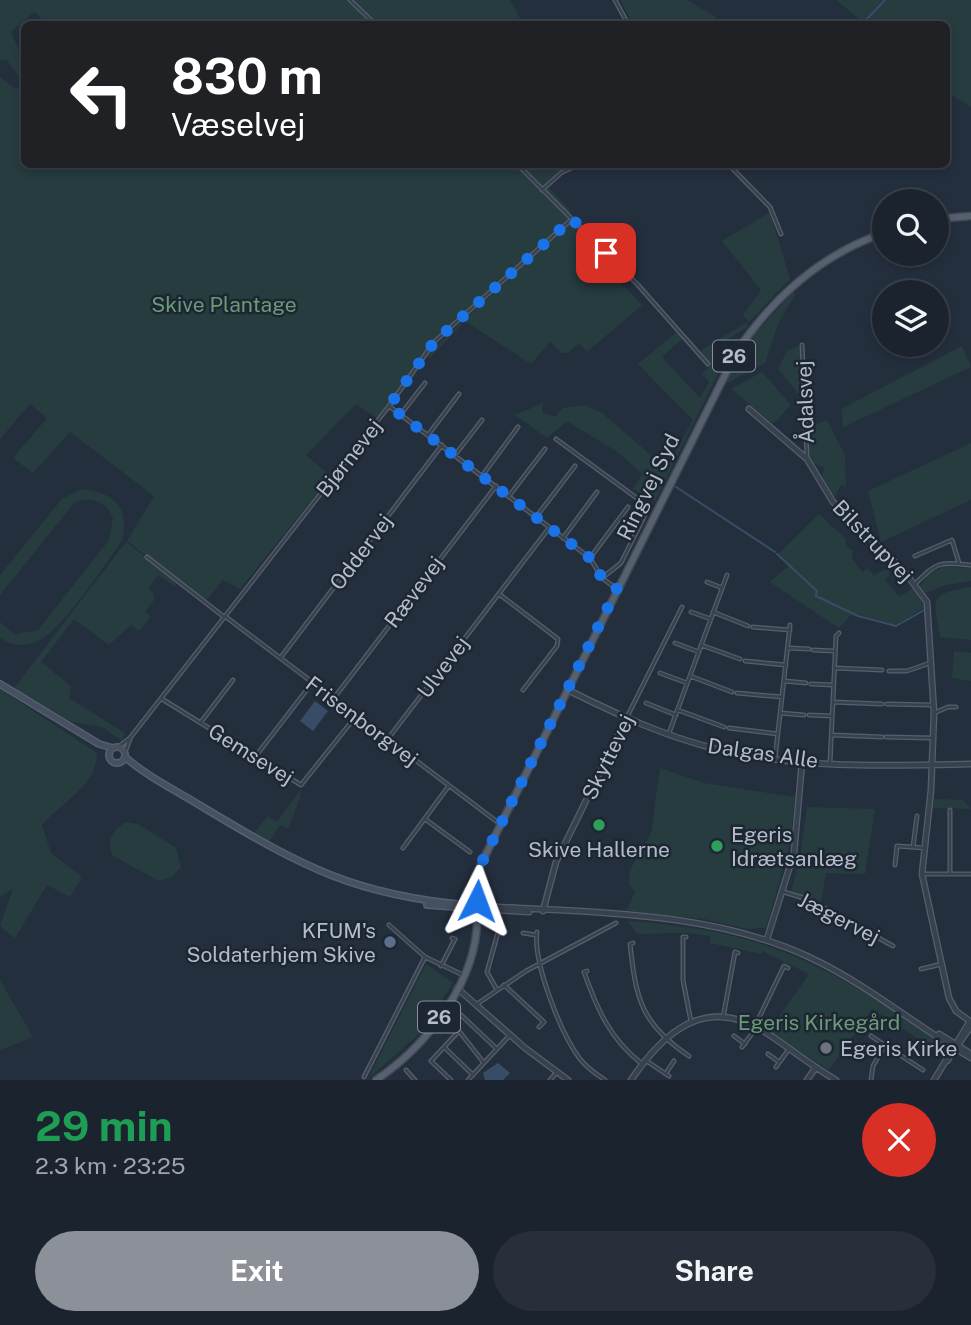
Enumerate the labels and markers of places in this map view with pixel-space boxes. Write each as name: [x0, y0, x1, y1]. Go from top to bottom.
pin: [576, 223, 636, 283]
marker: Skive Hallerne: [591, 817, 607, 833]
place label: Egeris Idrætsanlæg: [731, 822, 857, 871]
place label: Skive Hallerne: [528, 837, 670, 862]
marker: Egeris Idrætsanlæg: [709, 838, 725, 854]
place label: KFUM's Soldaterhjem Skive: [186, 918, 376, 967]
marker: KFUM's Soldaterhjem Skive: [382, 934, 398, 950]
place label: Egeris Kirke: [840, 1036, 958, 1061]
marker: Egeris Kirke: [818, 1040, 834, 1056]

